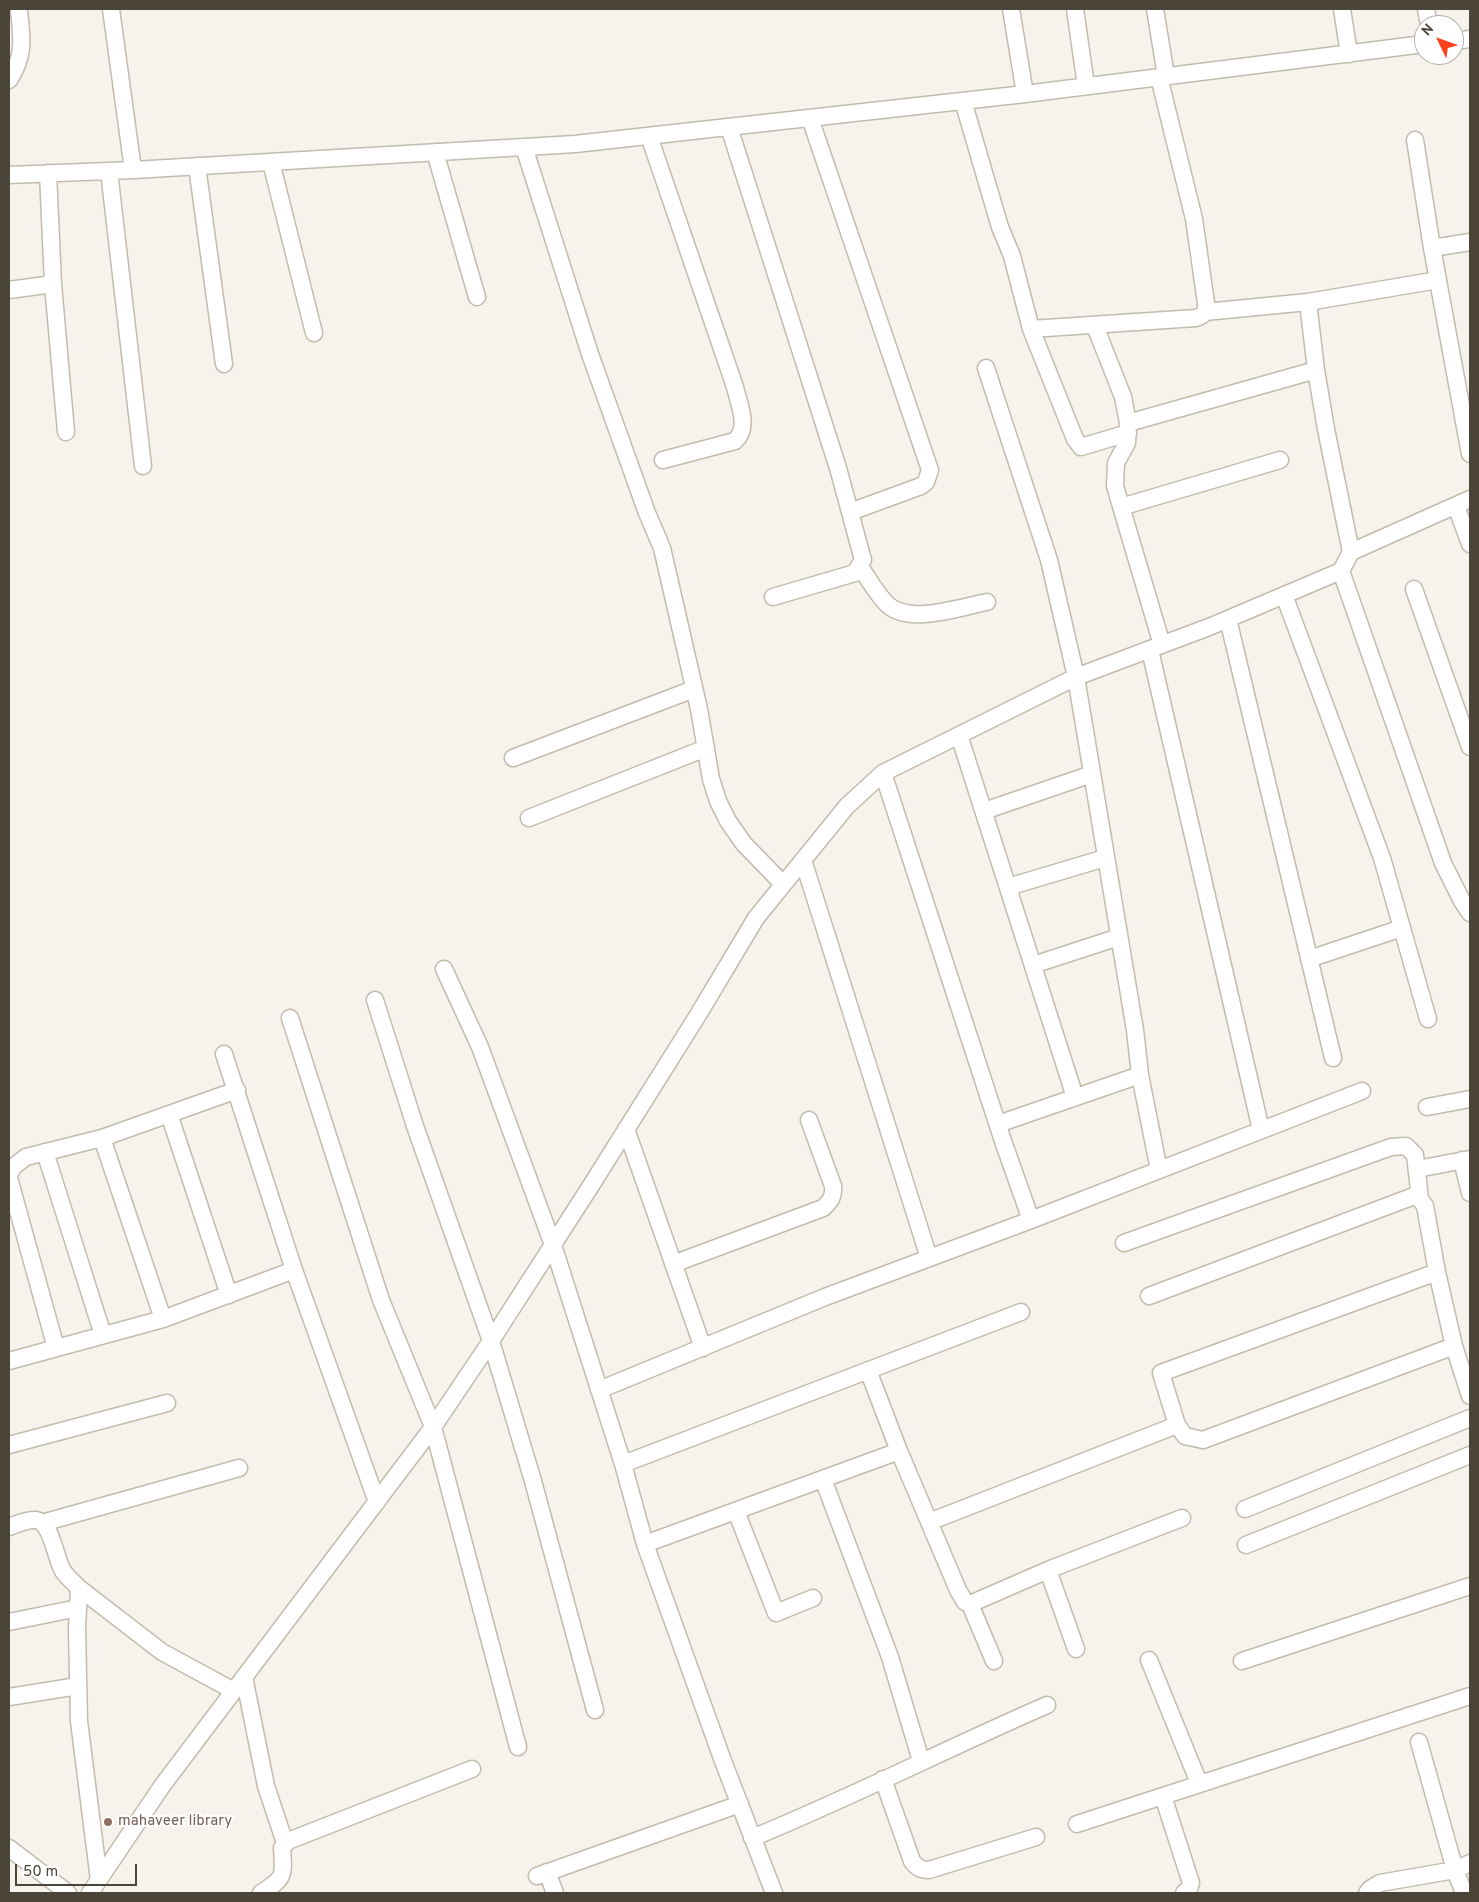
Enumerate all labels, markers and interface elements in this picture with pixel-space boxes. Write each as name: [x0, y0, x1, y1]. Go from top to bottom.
north arrow: [1414, 15, 1464, 65]
text: N: [1419, 21, 1438, 40]
place label: mahaveer library: [118, 1813, 232, 1831]
marker: mahaveer library: [102, 1816, 114, 1828]
scale bar: [18, 1854, 140, 1886]
text: 50 m: [23, 1863, 58, 1882]

